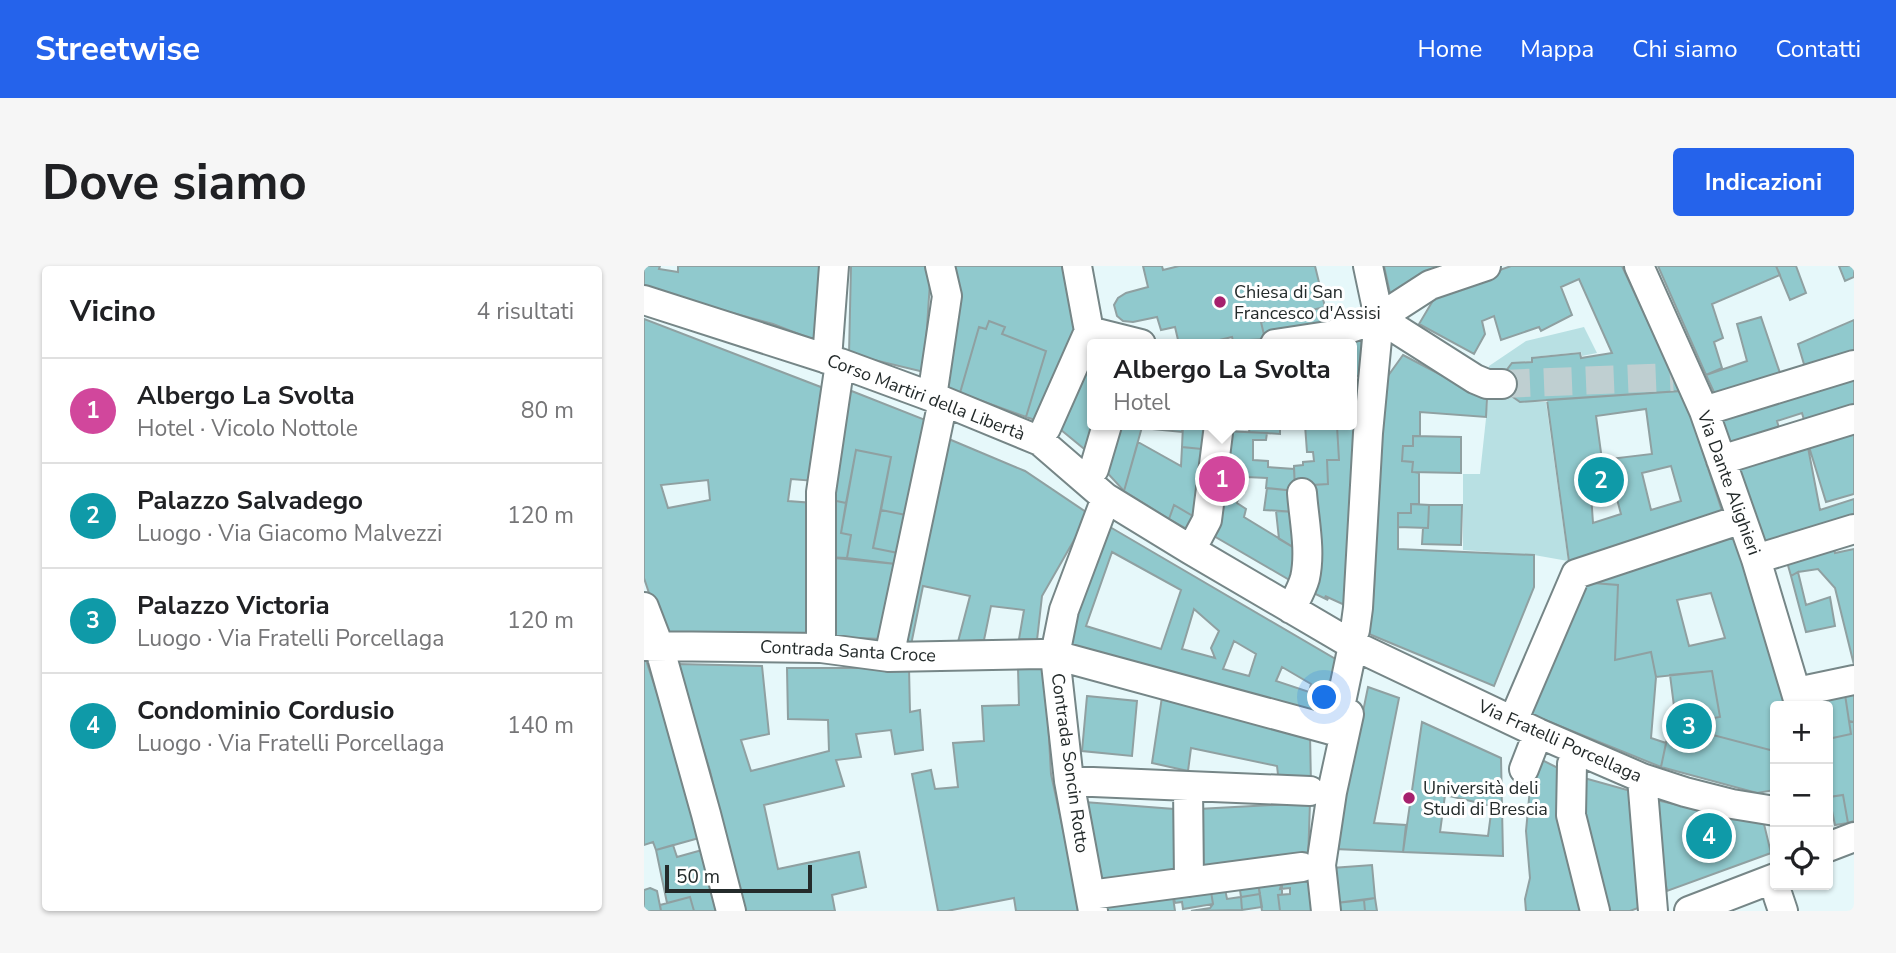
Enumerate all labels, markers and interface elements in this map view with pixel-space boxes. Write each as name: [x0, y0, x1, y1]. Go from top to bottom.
text: Streetwise: [35, 27, 200, 72]
text: Home: [1417, 33, 1482, 65]
text: Mappa: [1520, 33, 1594, 65]
text: Chi siamo: [1632, 33, 1738, 65]
text: Contatti: [1776, 33, 1861, 65]
button: Indicazioni: [1673, 148, 1854, 216]
text: Dove siamo: [42, 149, 307, 216]
place label: Chiesa di San Francesco d'Assisi: [1234, 280, 1381, 325]
text: Vicino: [70, 291, 156, 332]
marker: Chiesa di San Francesco d'Assisi: [1212, 294, 1228, 310]
text: 4 risultati: [477, 296, 574, 327]
popup: [1087, 339, 1357, 430]
street label: Corso Martiri della Libertà: [823, 348, 1029, 446]
text: Albergo La Svolta: [1113, 352, 1331, 387]
text: Albergo La Svolta: [137, 378, 355, 413]
text: Hotel: [1113, 387, 1170, 418]
text: 1: [86, 395, 100, 426]
text: 80 m: [521, 395, 574, 426]
street label: Via Dante Alighieri: [1691, 407, 1766, 559]
text: Hotel · Vicolo Nottole: [137, 413, 358, 444]
pin: 1: [1199, 453, 1245, 505]
pin: 2: [1578, 454, 1624, 506]
text: Palazzo Salvadego: [137, 483, 363, 518]
text: 2: [86, 500, 100, 531]
text: 120 m: [507, 500, 574, 531]
text: Luogo · Via Giacomo Malvezzi: [137, 518, 442, 549]
text: Palazzo Victoria: [137, 588, 330, 623]
text: 3: [86, 605, 100, 636]
text: 120 m: [507, 605, 574, 636]
text: Luogo · Via Fratelli Porcellaga: [137, 623, 444, 654]
street label: Contrada Santa Croce: [759, 634, 937, 668]
street label: Contrada Soncin Rotto: [1046, 672, 1094, 854]
your location: [1307, 680, 1341, 714]
text: Condominio Cordusio: [137, 693, 394, 728]
street label: Via Fratelli Porcellaga: [1473, 694, 1646, 788]
pin: 3: [1666, 700, 1712, 752]
map controls: [1770, 701, 1833, 890]
button: +: [1770, 701, 1833, 764]
text: 4: [86, 710, 100, 741]
text: 140 m: [507, 710, 574, 741]
text: Luogo · Via Fratelli Porcellaga: [137, 728, 444, 759]
button: −: [1770, 764, 1833, 827]
place label: Università deli Studi di Brescia: [1423, 776, 1548, 821]
marker: Università deli Studi di Brescia: [1401, 790, 1417, 806]
pin: 4: [1686, 810, 1732, 862]
button: locate: [1770, 827, 1833, 890]
scale bar: [665, 862, 812, 894]
text: 50 m: [676, 864, 720, 890]

